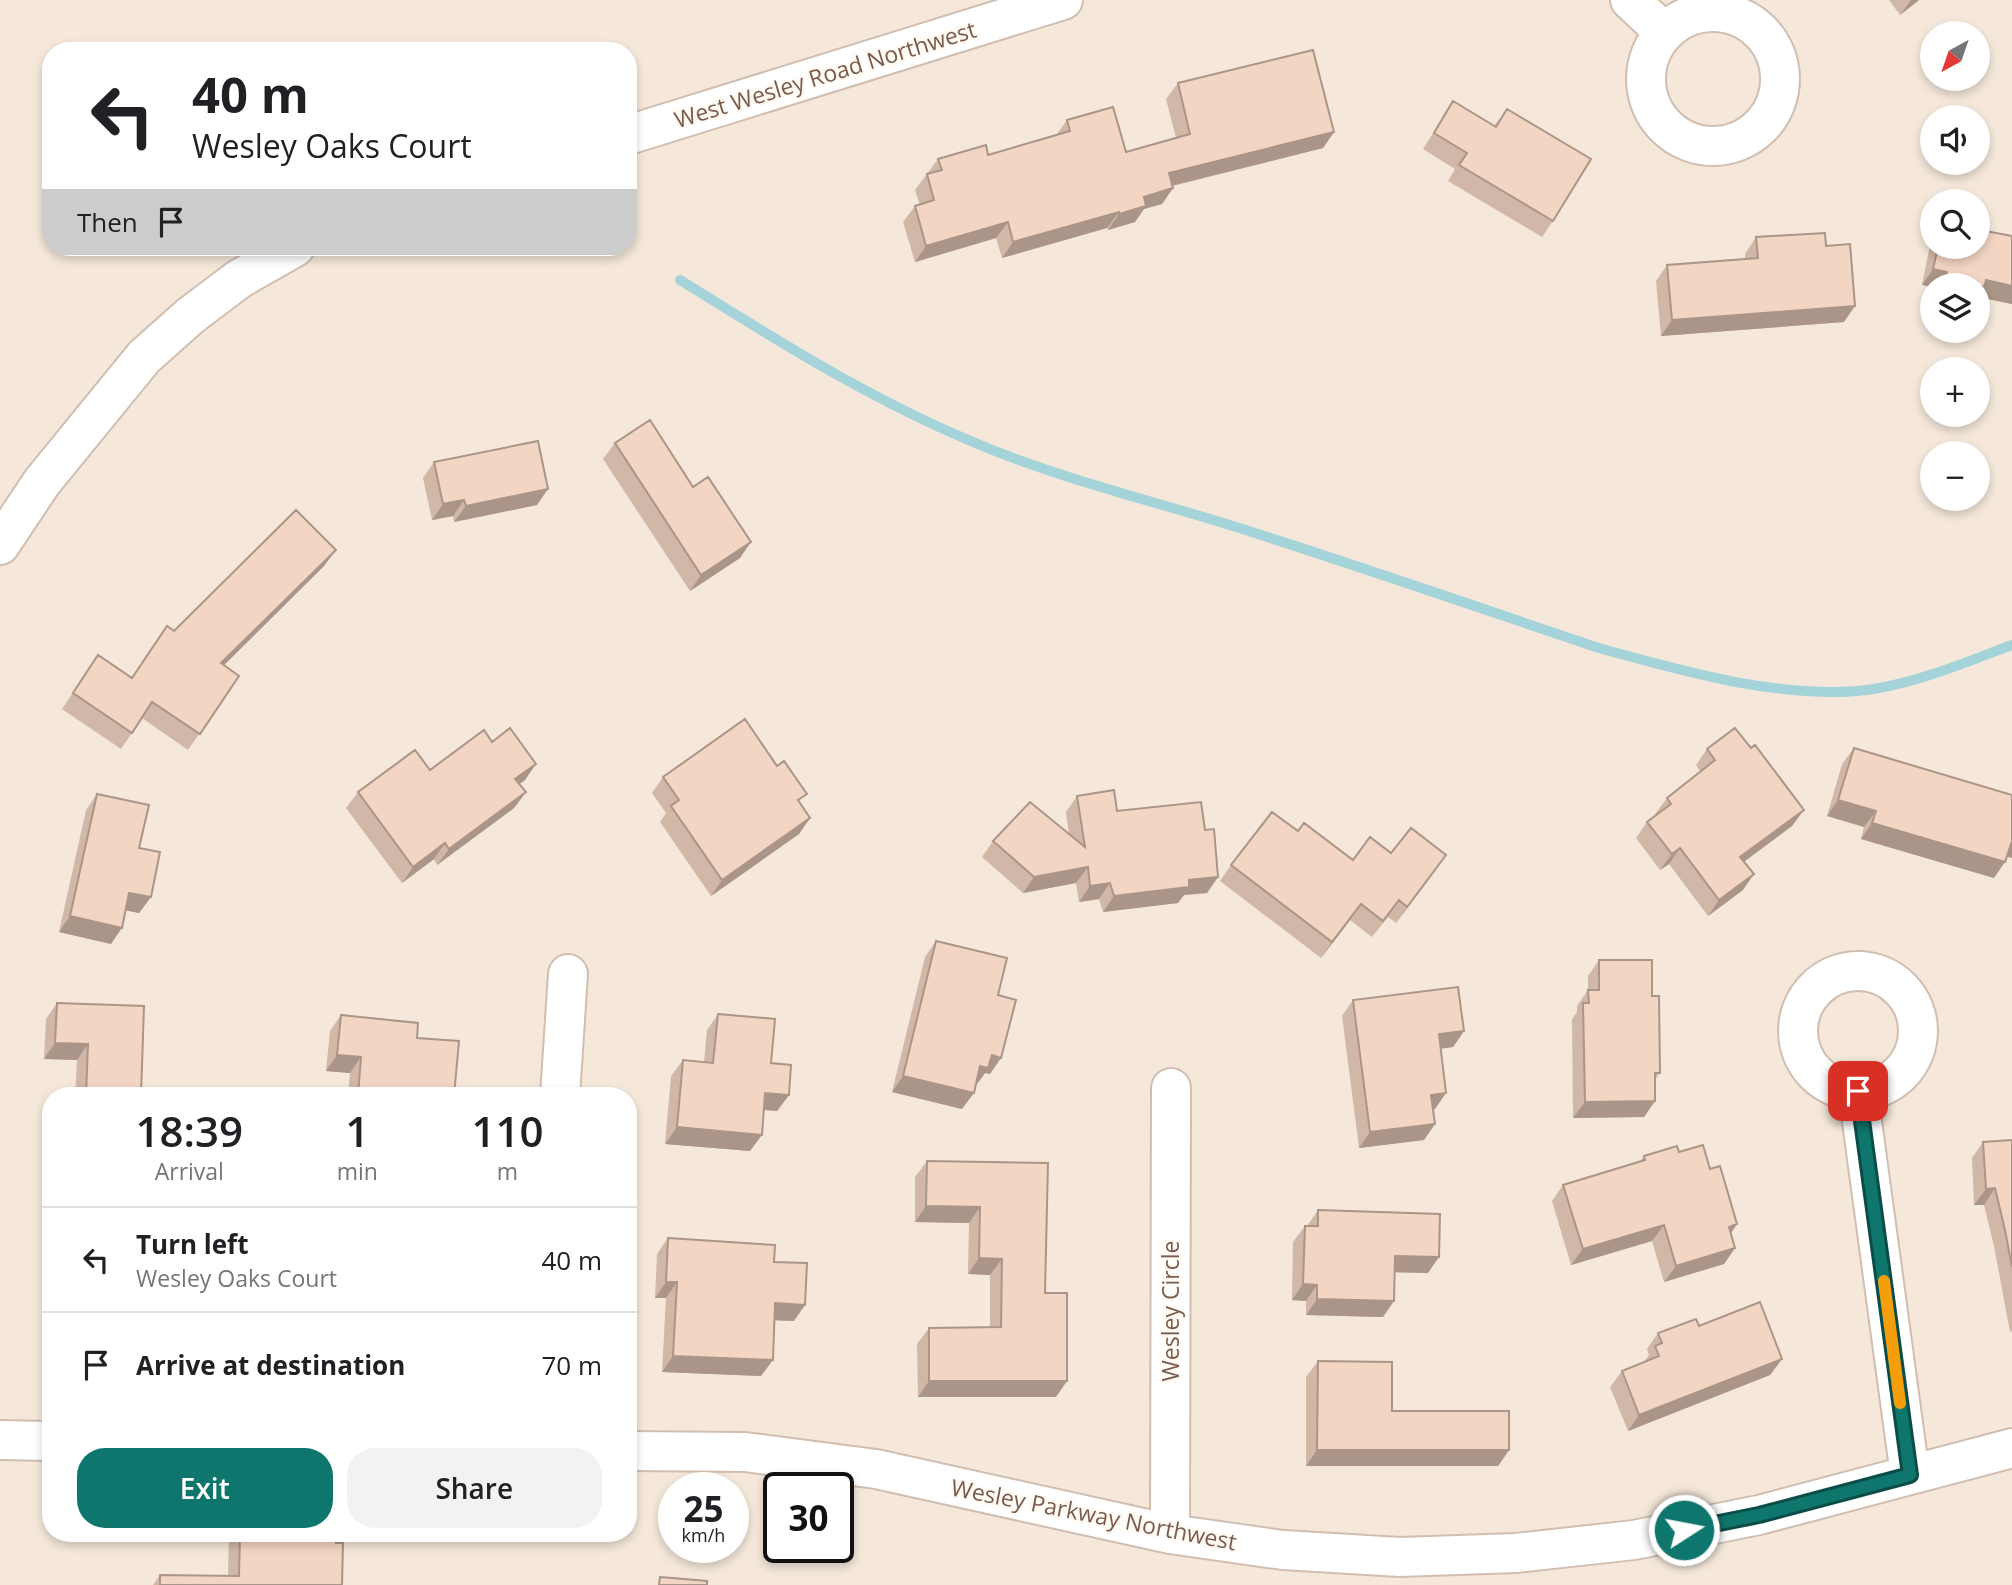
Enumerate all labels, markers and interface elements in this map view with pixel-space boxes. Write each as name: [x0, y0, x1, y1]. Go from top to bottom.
street label: West Wesley Road Northwest: [670, 13, 980, 135]
north arrow: [1920, 21, 1990, 91]
map controls: [1920, 21, 1990, 511]
text: 40 m: [192, 61, 309, 127]
icon: left: [77, 70, 168, 161]
button: sound: [1920, 105, 1990, 175]
text: Wesley Oaks Court: [192, 124, 472, 167]
button: search: [1920, 189, 1990, 259]
icon: arrive: [152, 203, 190, 241]
text: Then: [77, 204, 138, 240]
button: layers: [1920, 273, 1990, 343]
button: +: [1920, 357, 1990, 427]
button: −: [1920, 441, 1990, 511]
pin: [1828, 1061, 1888, 1121]
icon: arrive: [1839, 1072, 1877, 1110]
text: 18:39: [136, 1102, 243, 1159]
text: 1: [345, 1102, 369, 1159]
text: 110: [471, 1102, 543, 1159]
text: Arrival: [155, 1155, 224, 1187]
text: min: [337, 1155, 378, 1187]
text: m: [497, 1155, 518, 1187]
text: Turn left: [136, 1226, 248, 1262]
icon: left: [77, 1241, 115, 1279]
street label: Wesley Circle: [1154, 1241, 1186, 1381]
text: 40 m: [541, 1242, 602, 1278]
text: Wesley Oaks Court: [136, 1262, 337, 1294]
icon: arrive: [77, 1346, 115, 1384]
text: Arrive at destination: [136, 1347, 405, 1383]
text: 70 m: [541, 1347, 602, 1383]
button: Exit: [77, 1448, 333, 1528]
button: Share: [347, 1448, 602, 1528]
street label: Wesley Parkway Northwest: [948, 1471, 1240, 1557]
speed limit sign: 30: [763, 1472, 854, 1563]
text: 25: [683, 1485, 724, 1532]
position arrow: [1647, 1493, 1721, 1567]
text: km/h: [682, 1523, 725, 1547]

